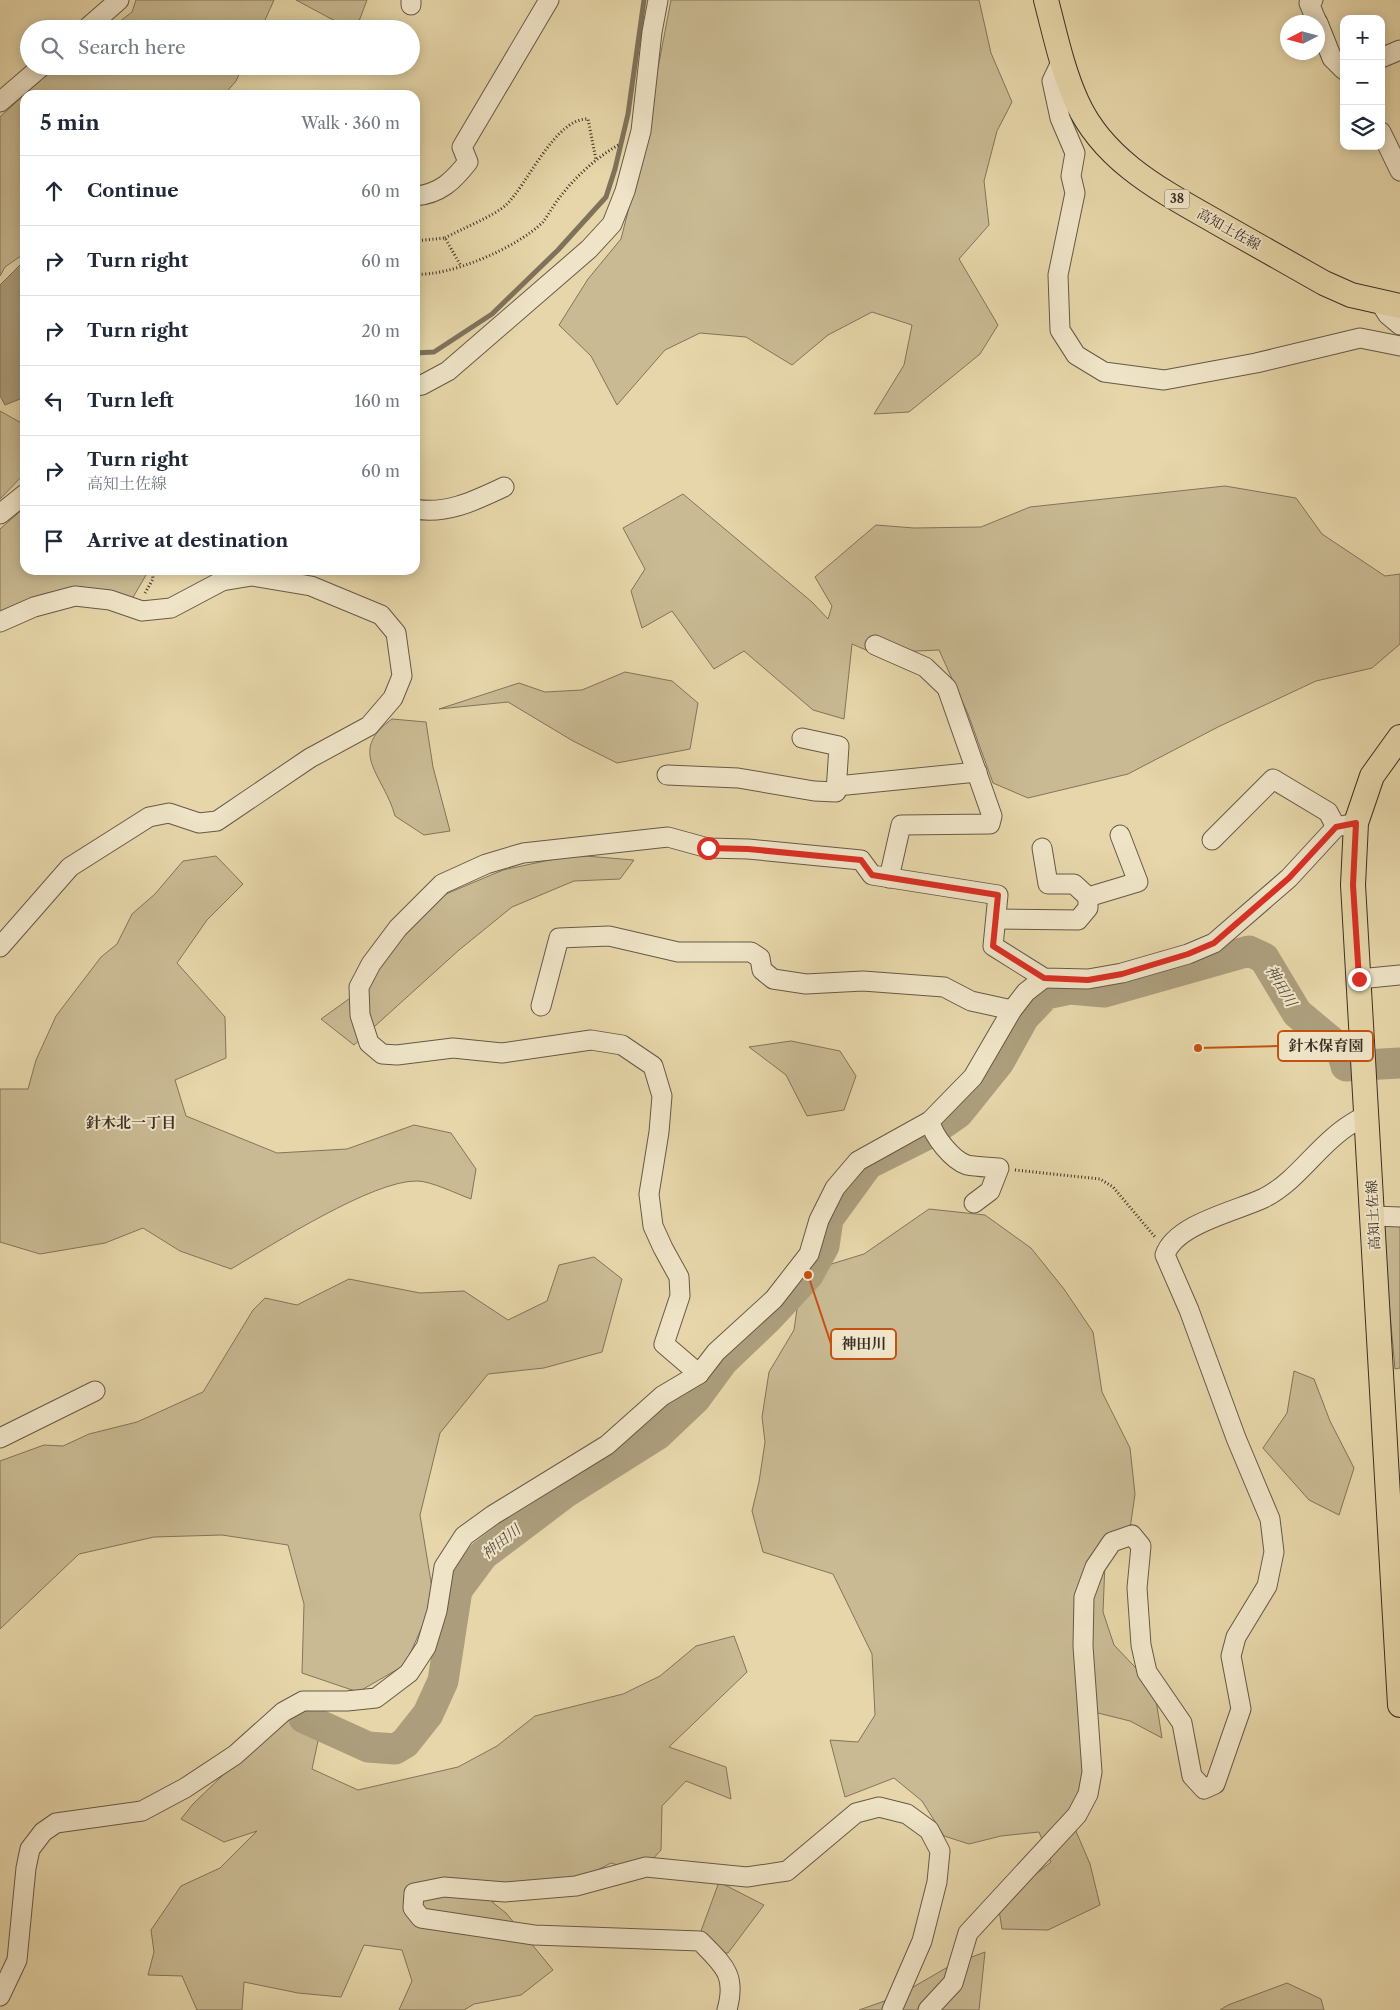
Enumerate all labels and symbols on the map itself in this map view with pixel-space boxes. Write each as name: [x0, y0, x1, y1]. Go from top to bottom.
north arrow: [1280, 15, 1325, 60]
road number: 38: [1164, 190, 1190, 208]
street label: 高知土佐線: [1194, 204, 1264, 254]
route start: [697, 837, 720, 860]
water label: 神田川: [1262, 962, 1302, 1012]
route end: [1348, 968, 1371, 991]
callout: 針木保育園: [1278, 1031, 1373, 1061]
text: 針木保育園: [1288, 1036, 1364, 1055]
district label: 針木北一丁目: [86, 1113, 176, 1132]
street label: 高知土佐線: [1362, 1180, 1384, 1250]
callout: 神田川: [831, 1329, 896, 1359]
text: 神田川: [841, 1334, 887, 1353]
water label: 神田川: [477, 1519, 526, 1563]

